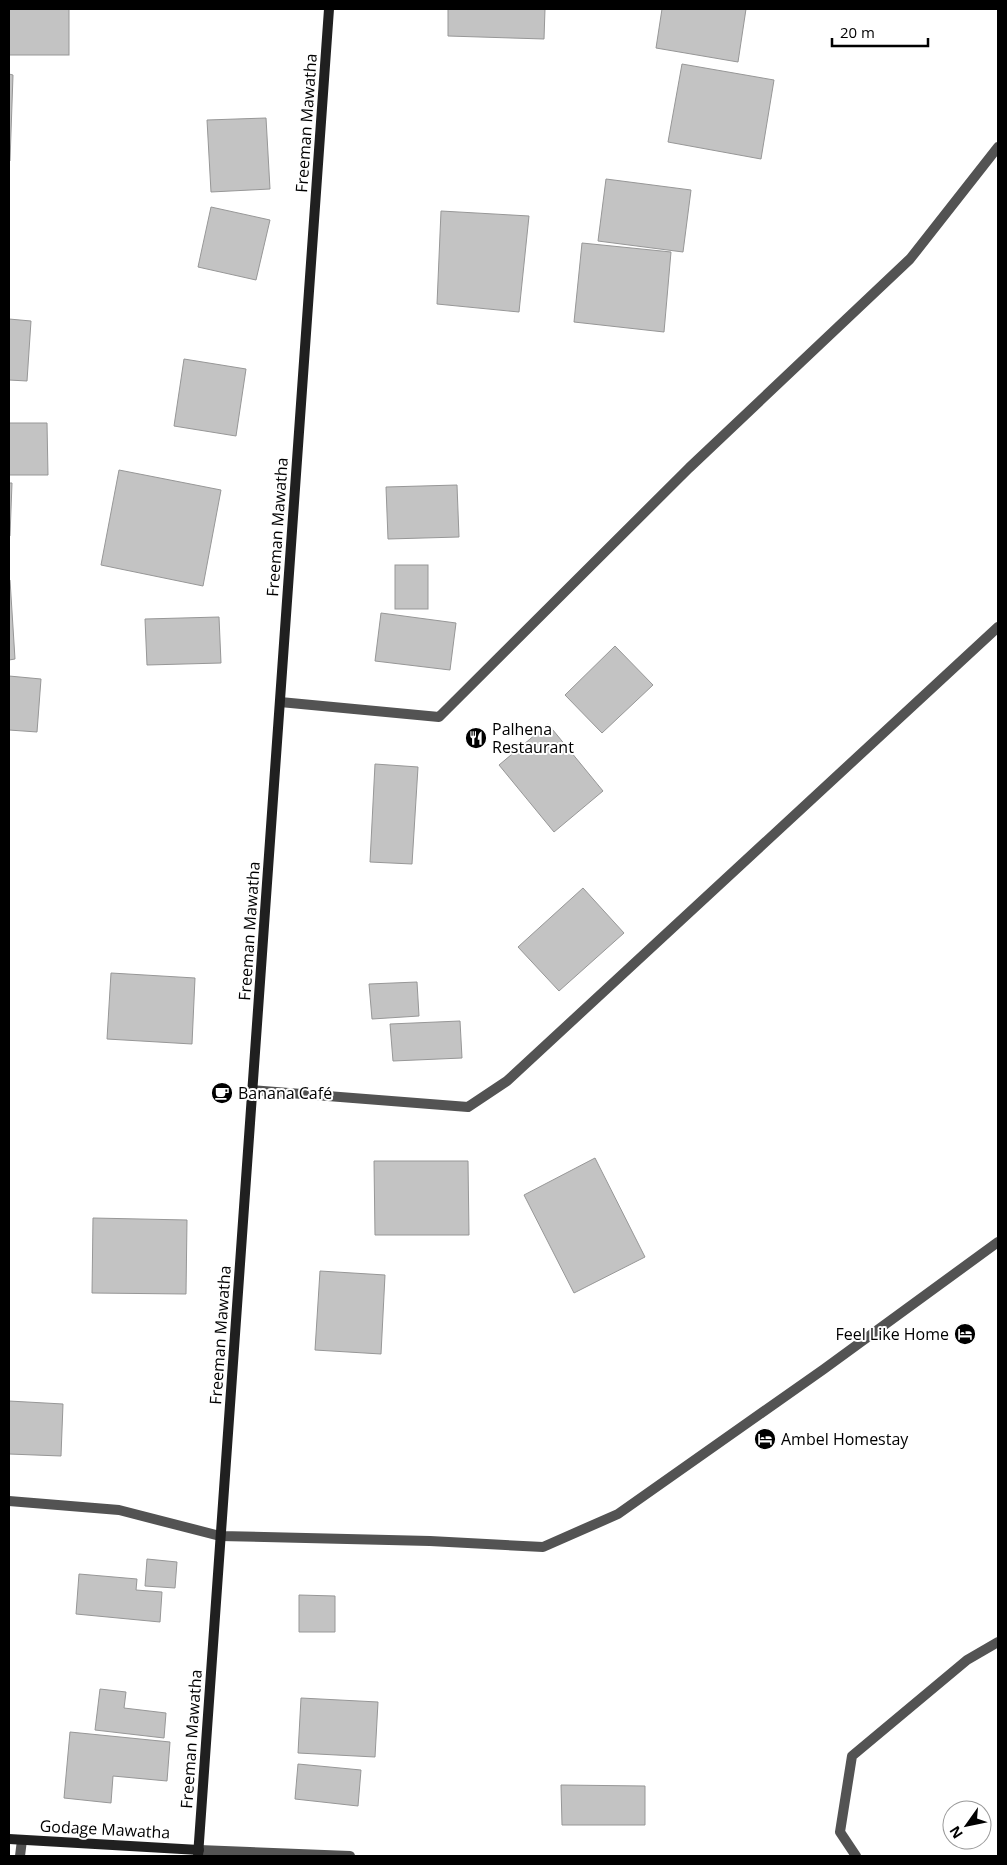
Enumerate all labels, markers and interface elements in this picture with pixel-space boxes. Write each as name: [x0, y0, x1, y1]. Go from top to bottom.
scale bar: [832, 15, 928, 47]
text: 20 m: [840, 22, 875, 42]
street label: Freeman Mawatha: [290, 53, 322, 193]
street label: Freeman Mawatha: [261, 457, 293, 597]
place label: Palhena Restaurant: [492, 718, 574, 758]
restaurant icon: Palhena Restaurant: [464, 726, 488, 750]
street label: Freeman Mawatha: [233, 861, 265, 1001]
cafe icon: Banana Café: [210, 1081, 234, 1105]
place label: Banana Café: [238, 1082, 332, 1104]
street label: Freeman Mawatha: [204, 1265, 236, 1405]
hotel icon: Feel Like Home: [953, 1322, 977, 1346]
place label: Feel Like Home: [835, 1323, 949, 1345]
hotel icon: Ambel Homestay: [753, 1427, 777, 1451]
place label: Ambel Homestay: [781, 1428, 909, 1450]
street label: Freeman Mawatha: [175, 1669, 207, 1809]
north arrow: [942, 1800, 992, 1850]
street label: Godage Mawatha: [39, 1815, 171, 1843]
text: N: [945, 1822, 967, 1842]

